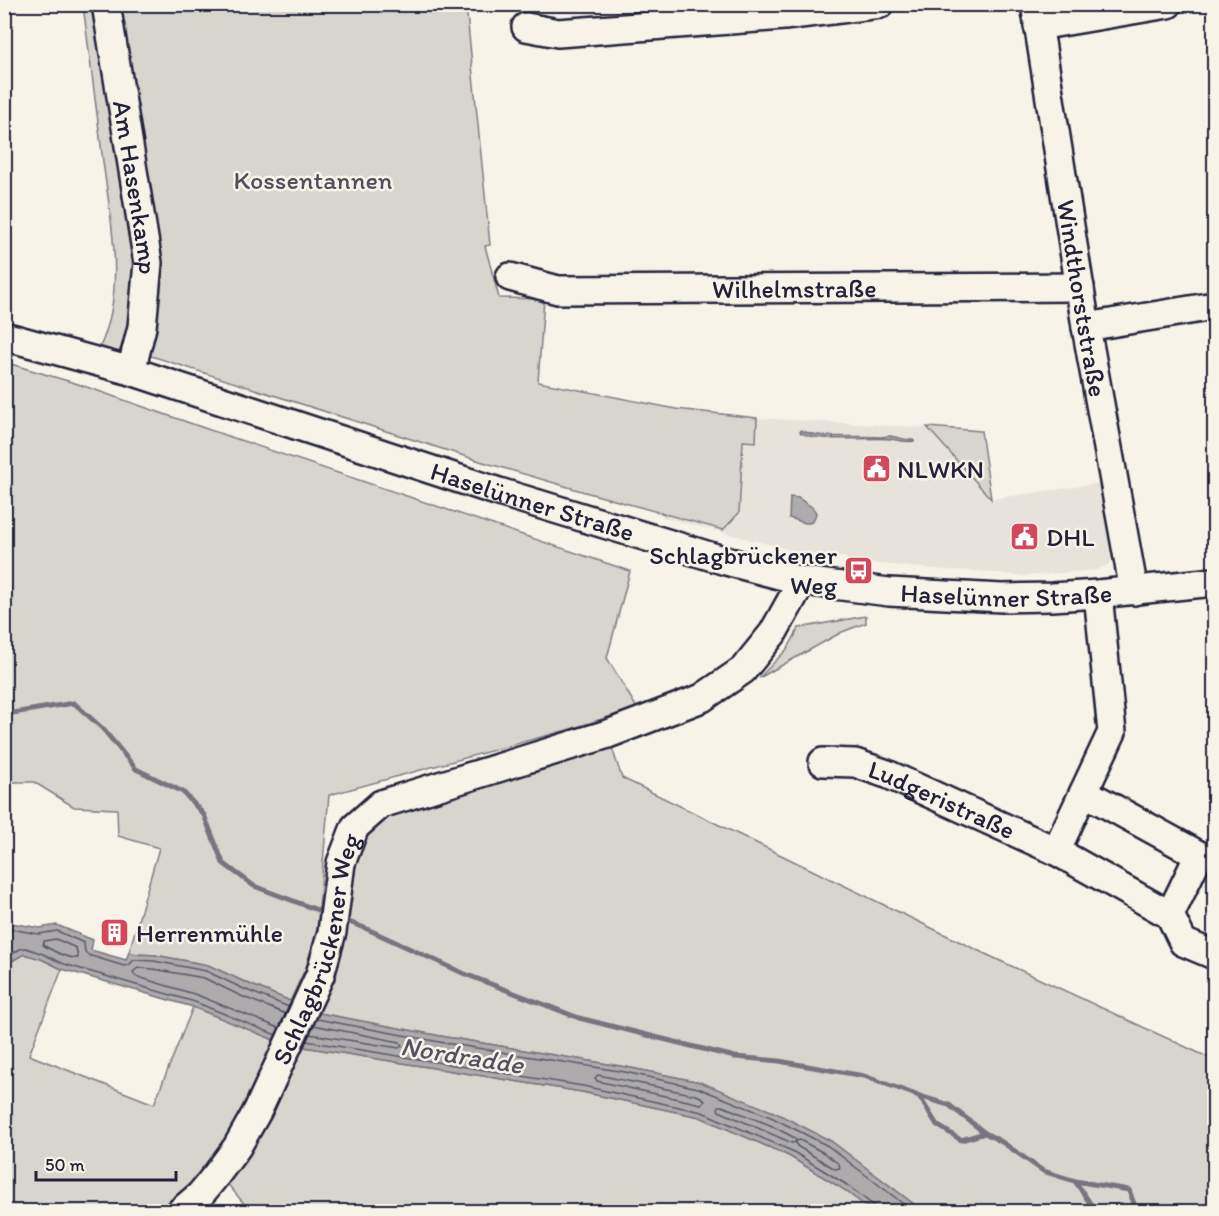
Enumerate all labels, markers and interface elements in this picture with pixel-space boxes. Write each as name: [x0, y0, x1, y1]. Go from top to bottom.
street label: Am Hasenkamp: [106, 98, 164, 276]
park label: Kossentannen: [234, 164, 393, 196]
street label: Windthorststraße: [1050, 197, 1114, 399]
street label: Wilhelmstraße: [712, 272, 877, 305]
public building icon: NLWKN: [860, 453, 892, 485]
place label: NLWKN: [897, 453, 984, 485]
street label: Haselünner Straße: [427, 455, 638, 548]
public building icon: DHL: [1009, 521, 1041, 553]
place label: DHL: [1046, 521, 1094, 553]
place label: Schlagbrückener Weg: [649, 539, 838, 601]
bus stop icon: Schlagbrückener Weg: [842, 554, 874, 586]
street label: Haselünner Straße: [900, 577, 1113, 614]
street label: Ludgeristraße: [864, 753, 1020, 846]
street label: Schlagbrückener Weg: [265, 828, 367, 1070]
building icon: Herrenmühle: [99, 917, 131, 949]
place label: Herrenmühle: [136, 917, 283, 949]
water label: Nordradde: [398, 1029, 527, 1081]
scale bar: [36, 1144, 176, 1182]
text: 50 m: [45, 1154, 85, 1176]

